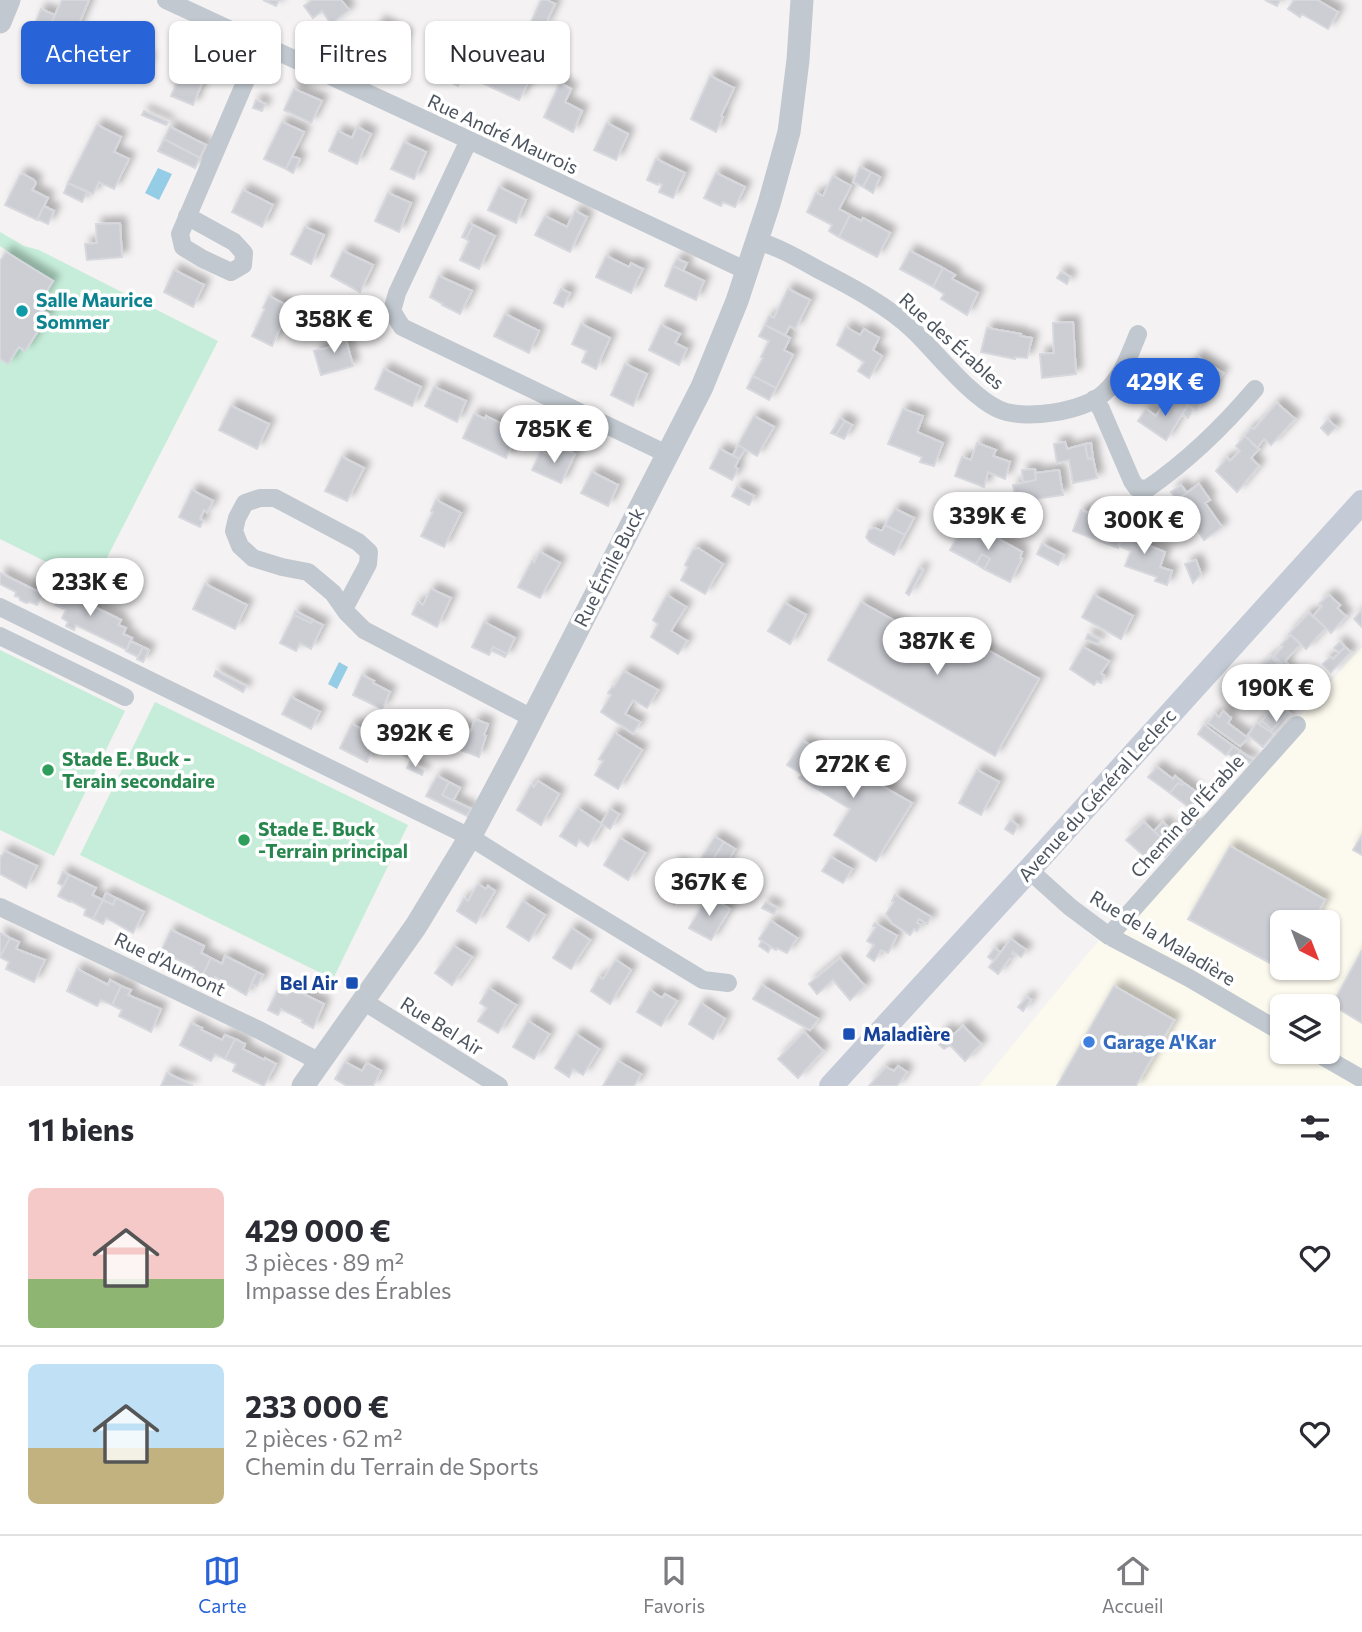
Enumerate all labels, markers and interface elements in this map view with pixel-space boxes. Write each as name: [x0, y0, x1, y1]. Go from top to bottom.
chip: Acheter: [21, 21, 155, 84]
chip: Louer: [169, 21, 281, 84]
chip: Filtres: [295, 21, 411, 84]
chip: Nouveau: [425, 21, 570, 84]
street label: Rue André Maurois: [424, 89, 582, 179]
street label: Rue des Érables: [895, 287, 1010, 394]
place label: Salle Maurice Sommer: [36, 288, 153, 333]
pin: 358K €: [277, 296, 391, 355]
marker: Salle Maurice Sommer: [14, 303, 30, 319]
text: 358K €: [295, 304, 373, 332]
pin: 429K €: [1108, 358, 1222, 418]
text: 429K €: [1126, 367, 1204, 395]
pin: 785K €: [497, 406, 611, 465]
text: 785K €: [516, 414, 592, 442]
pin: 339K €: [931, 492, 1045, 552]
pin: 300K €: [1087, 496, 1201, 556]
text: 339K €: [949, 501, 1027, 529]
street label: Rue Émile Buck: [569, 503, 648, 630]
text: 300K €: [1104, 505, 1184, 533]
pin: 233K €: [33, 558, 147, 618]
text: 233K €: [52, 567, 128, 595]
pin: 387K €: [880, 618, 994, 677]
text: 387K €: [899, 626, 975, 654]
pin: 190K €: [1219, 664, 1333, 724]
text: 190K €: [1238, 673, 1314, 701]
street label: Avenue du Général Leclerc: [1013, 703, 1180, 886]
pin: 392K €: [358, 710, 472, 769]
text: 392K €: [376, 718, 454, 746]
pin: 272K €: [796, 740, 910, 800]
place label: Stade E. Buck - Terain secondaire: [62, 747, 215, 792]
text: 272K €: [815, 749, 891, 777]
street label: Chemin de l'Érable: [1125, 749, 1248, 882]
marker: Stade E. Buck - Terain secondaire: [40, 762, 56, 778]
place label: Stade E. Buck -Terrain principal: [258, 817, 408, 862]
marker: Stade E. Buck -Terrain principal: [236, 832, 252, 848]
pin: 367K €: [652, 858, 766, 918]
text: 367K €: [671, 867, 747, 895]
street label: Rue de la Maladière: [1086, 885, 1240, 990]
north arrow: [1270, 910, 1340, 980]
map controls: [1270, 910, 1340, 1064]
street label: Rue d'Aumont: [111, 927, 230, 1000]
place label: Bel Air: [280, 971, 338, 994]
marker: Bel Air: [344, 975, 360, 991]
street label: Rue Bel Air: [397, 991, 488, 1060]
button: layers: [1270, 994, 1340, 1064]
place label: Maladière: [863, 1022, 950, 1045]
marker: Maladière: [841, 1026, 857, 1042]
place label: Garage A'Kar: [1103, 1030, 1216, 1053]
marker: Garage A'Kar: [1081, 1034, 1097, 1050]
icon: filters: [1296, 1109, 1334, 1147]
text: 11 biens: [28, 1110, 134, 1147]
text: 429 000 €: [245, 1211, 391, 1248]
icon: home: [84, 1216, 168, 1300]
icon: heart: [1296, 1239, 1334, 1277]
text: 3 pièces · 89 m²: [245, 1248, 404, 1276]
text: Impasse des Érables: [245, 1276, 452, 1304]
text: 233 000 €: [245, 1387, 389, 1424]
icon: home: [84, 1392, 168, 1476]
icon: heart: [1296, 1415, 1334, 1453]
text: 2 pièces · 62 m²: [245, 1424, 402, 1452]
text: Chemin du Terrain de Sports: [245, 1452, 539, 1480]
tab: Carte: [198, 1552, 247, 1617]
tab: Favoris: [643, 1552, 705, 1617]
tab: Accueil: [1102, 1552, 1164, 1617]

